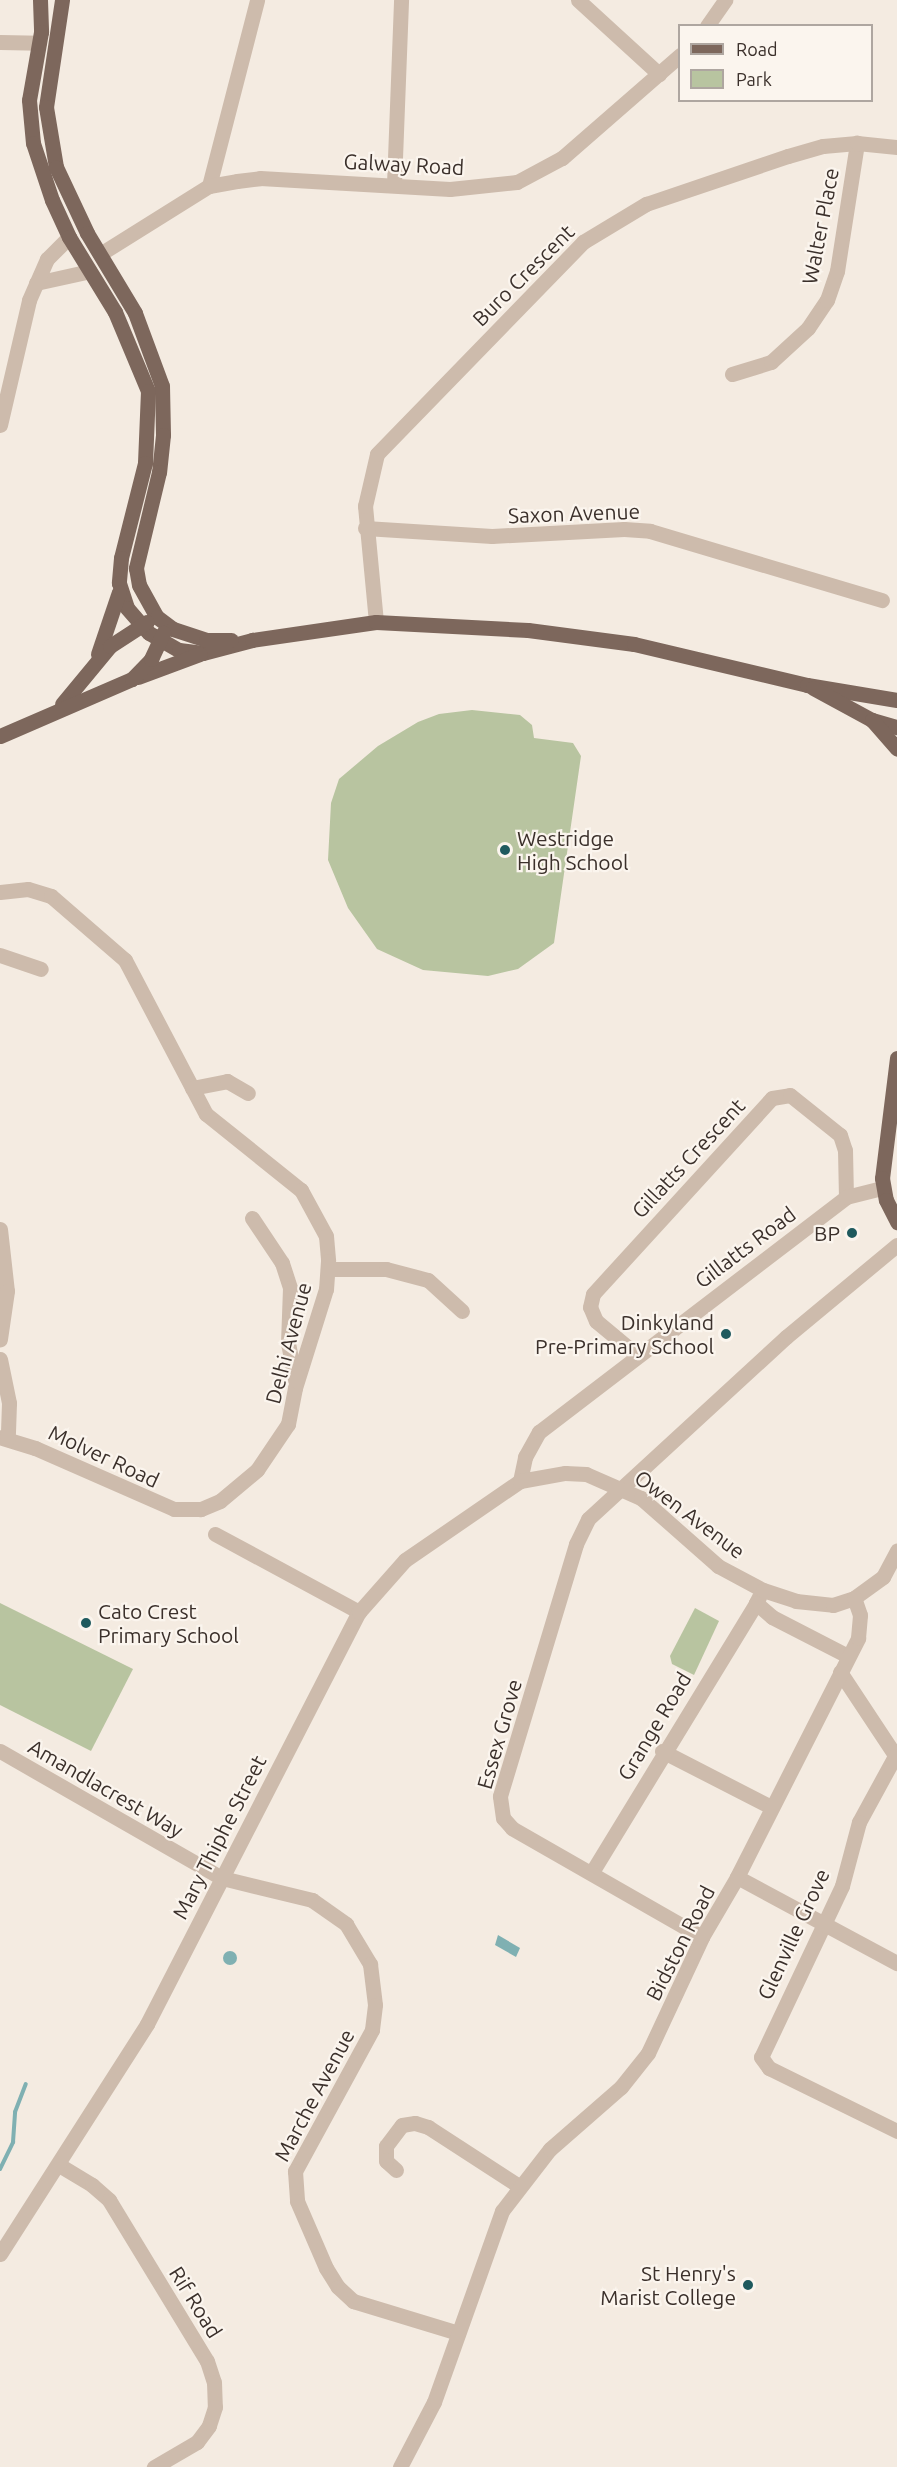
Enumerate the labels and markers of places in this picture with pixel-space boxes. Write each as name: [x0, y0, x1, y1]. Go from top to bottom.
place label: Westridge High School: [517, 825, 628, 875]
marker: Westridge High School: [498, 843, 512, 857]
place label: BP: [814, 1220, 840, 1246]
marker: BP: [845, 1226, 859, 1240]
place label: Dinkyland Pre-Primary School: [535, 1309, 714, 1359]
marker: Dinkyland Pre-Primary School: [719, 1327, 733, 1341]
place label: Cato Crest Primary School: [98, 1598, 239, 1648]
marker: Cato Crest Primary School: [79, 1616, 93, 1630]
place label: St Henry's Marist College: [600, 2260, 736, 2310]
marker: St Henry's Marist College: [741, 2278, 755, 2292]

